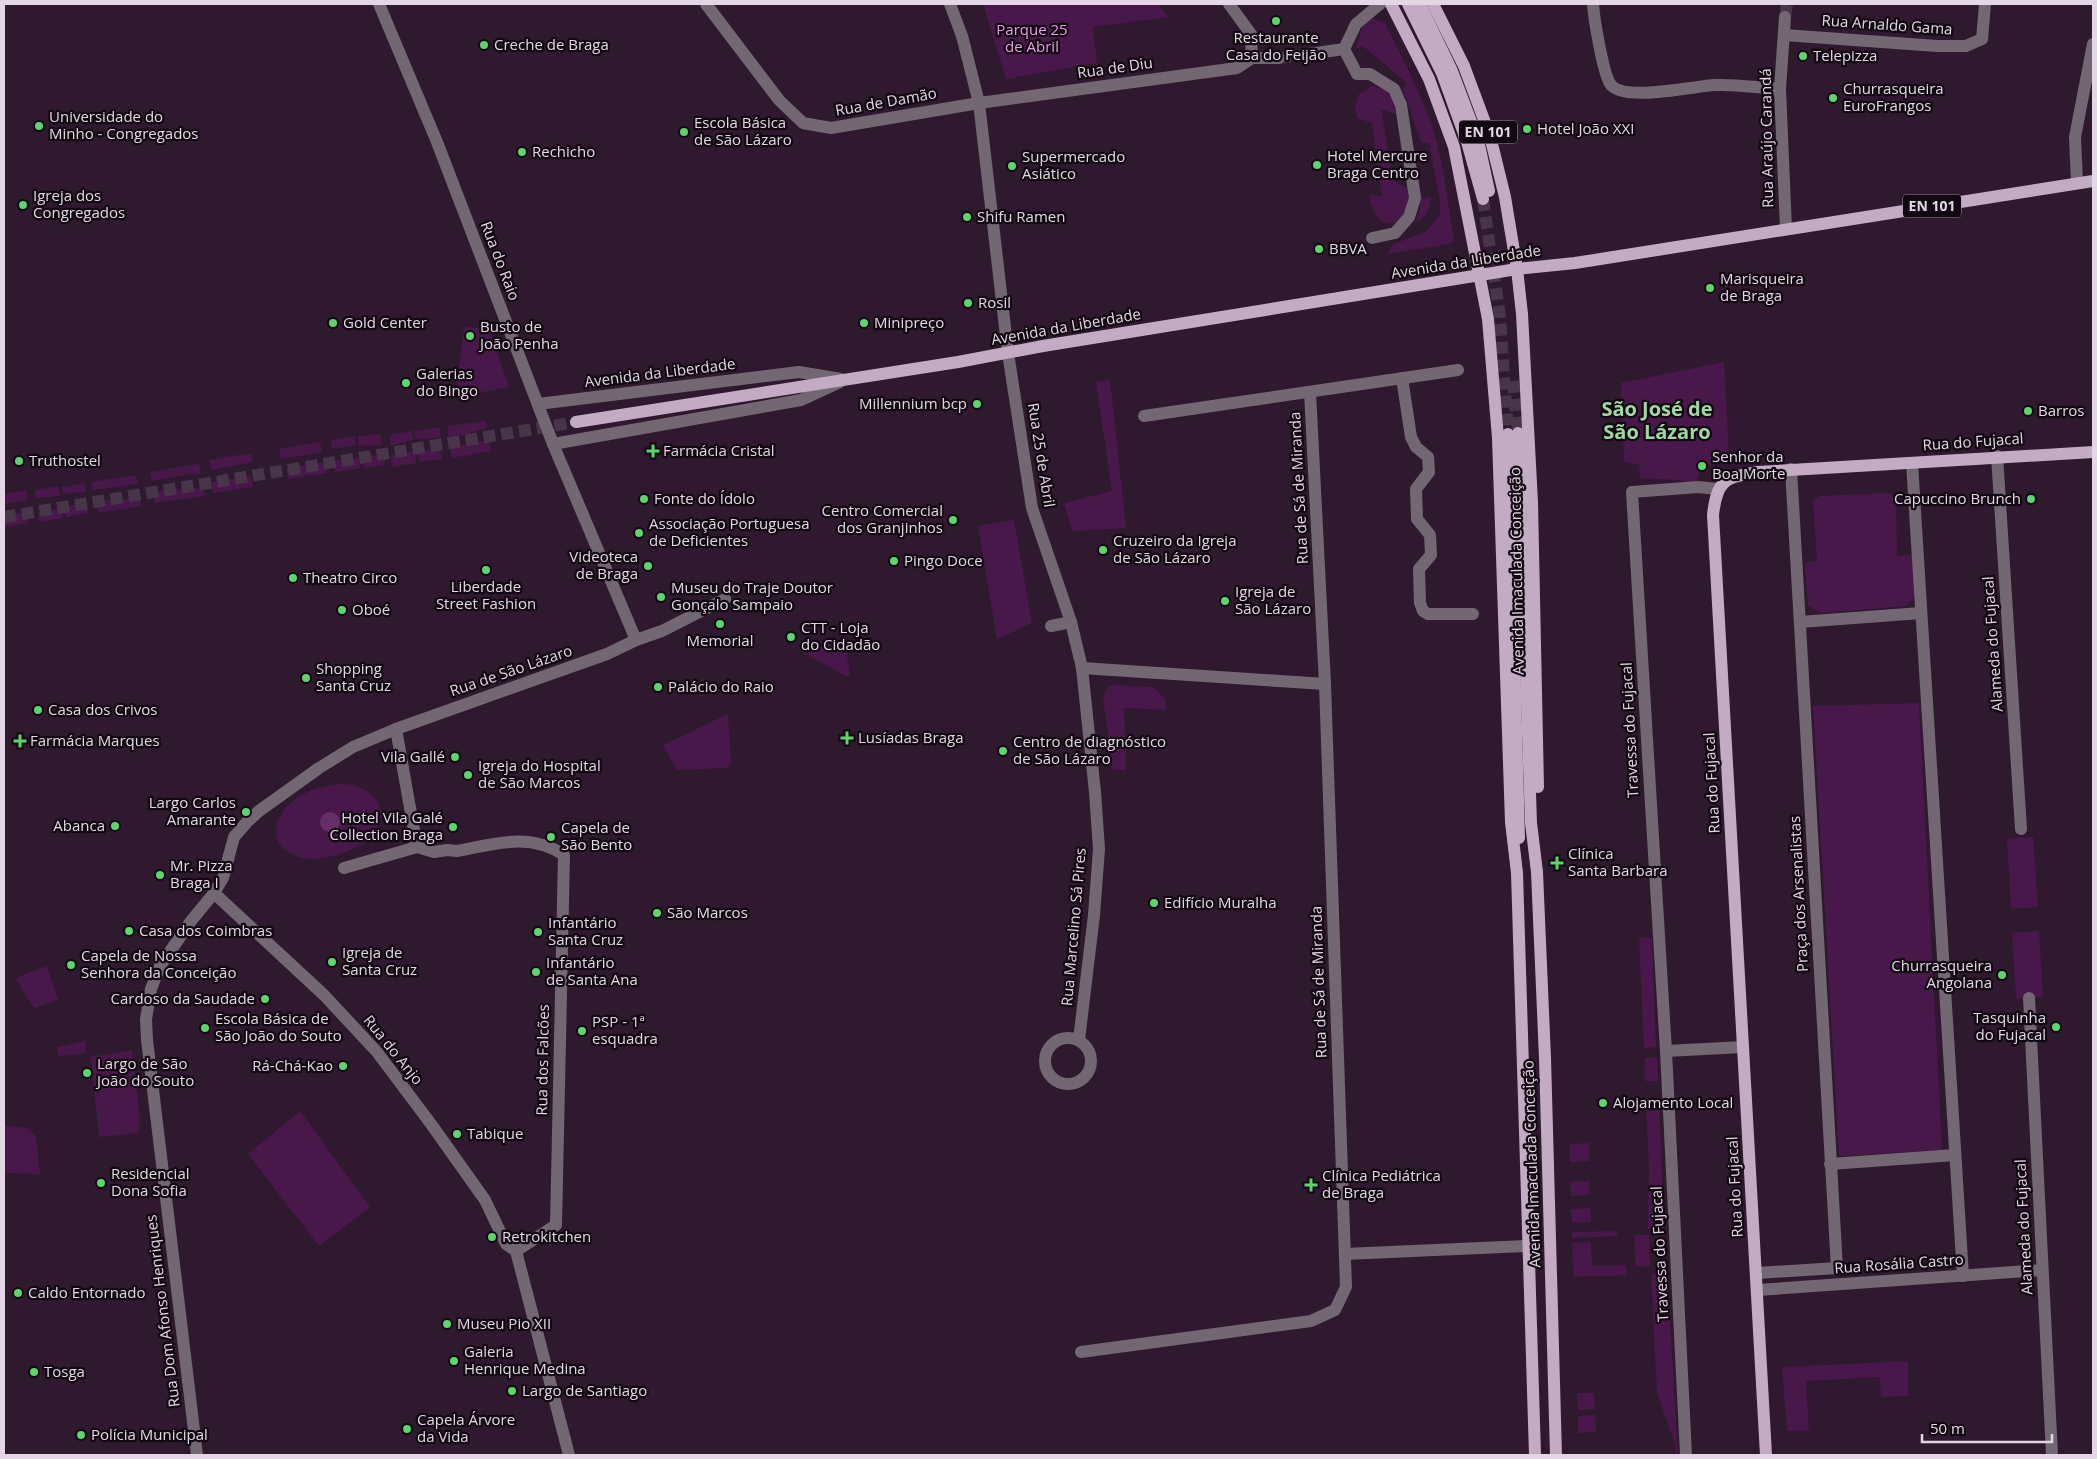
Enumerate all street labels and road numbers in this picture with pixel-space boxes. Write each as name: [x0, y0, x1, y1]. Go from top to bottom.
street label: Rua Arnaldo Gama: [1821, 9, 1953, 39]
street label: Rua de Diu: [1076, 52, 1154, 82]
street label: Rua Araújo Carandá: [1755, 68, 1777, 208]
street label: Rua de Damão: [834, 82, 938, 120]
road number: EN 101: [1459, 120, 1517, 144]
road number: EN 101: [1903, 195, 1961, 218]
street label: Rua do Raio: [477, 218, 525, 303]
street label: Avenida da Liberdade: [1389, 239, 1542, 283]
street label: Avenida da Liberdade: [989, 303, 1142, 349]
street label: Avenida da Liberdade: [583, 353, 736, 391]
street label: Rua 25 de Abril: [1024, 401, 1060, 509]
street label: Rua de Sá de Miranda: [1284, 411, 1312, 565]
street label: Rua do Fujacal: [1922, 427, 2024, 455]
street label: Avenida Imaculada Conceição: [1504, 467, 1528, 675]
street label: Alameda do Fujacal: [1977, 576, 2007, 713]
street label: Rua de São Lázaro: [447, 640, 575, 700]
street label: Travessa do Fujacal: [1615, 662, 1643, 798]
street label: Rua do Fujacal: [1698, 732, 1724, 834]
street label: Praça dos Arsenalistas: [1784, 815, 1812, 973]
street label: Rua Marcelino Sá Pires: [1056, 847, 1090, 1007]
street label: Rua de Sá de Miranda: [1305, 905, 1331, 1059]
street label: Rua dos Falcões: [531, 1004, 553, 1116]
street label: Rua do Anjo: [359, 1010, 428, 1088]
street label: Avenida Imaculada Conceição: [1517, 1060, 1545, 1268]
street label: Rua do Fujacal: [1721, 1136, 1747, 1238]
street label: Alameda do Fujacal: [2009, 1159, 2037, 1295]
street label: Travessa do Fujacal: [1645, 1186, 1673, 1322]
street label: Rua Dom Afonso Henriques: [140, 1214, 184, 1408]
street label: Rua Rosália Castro: [1834, 1249, 1964, 1278]

